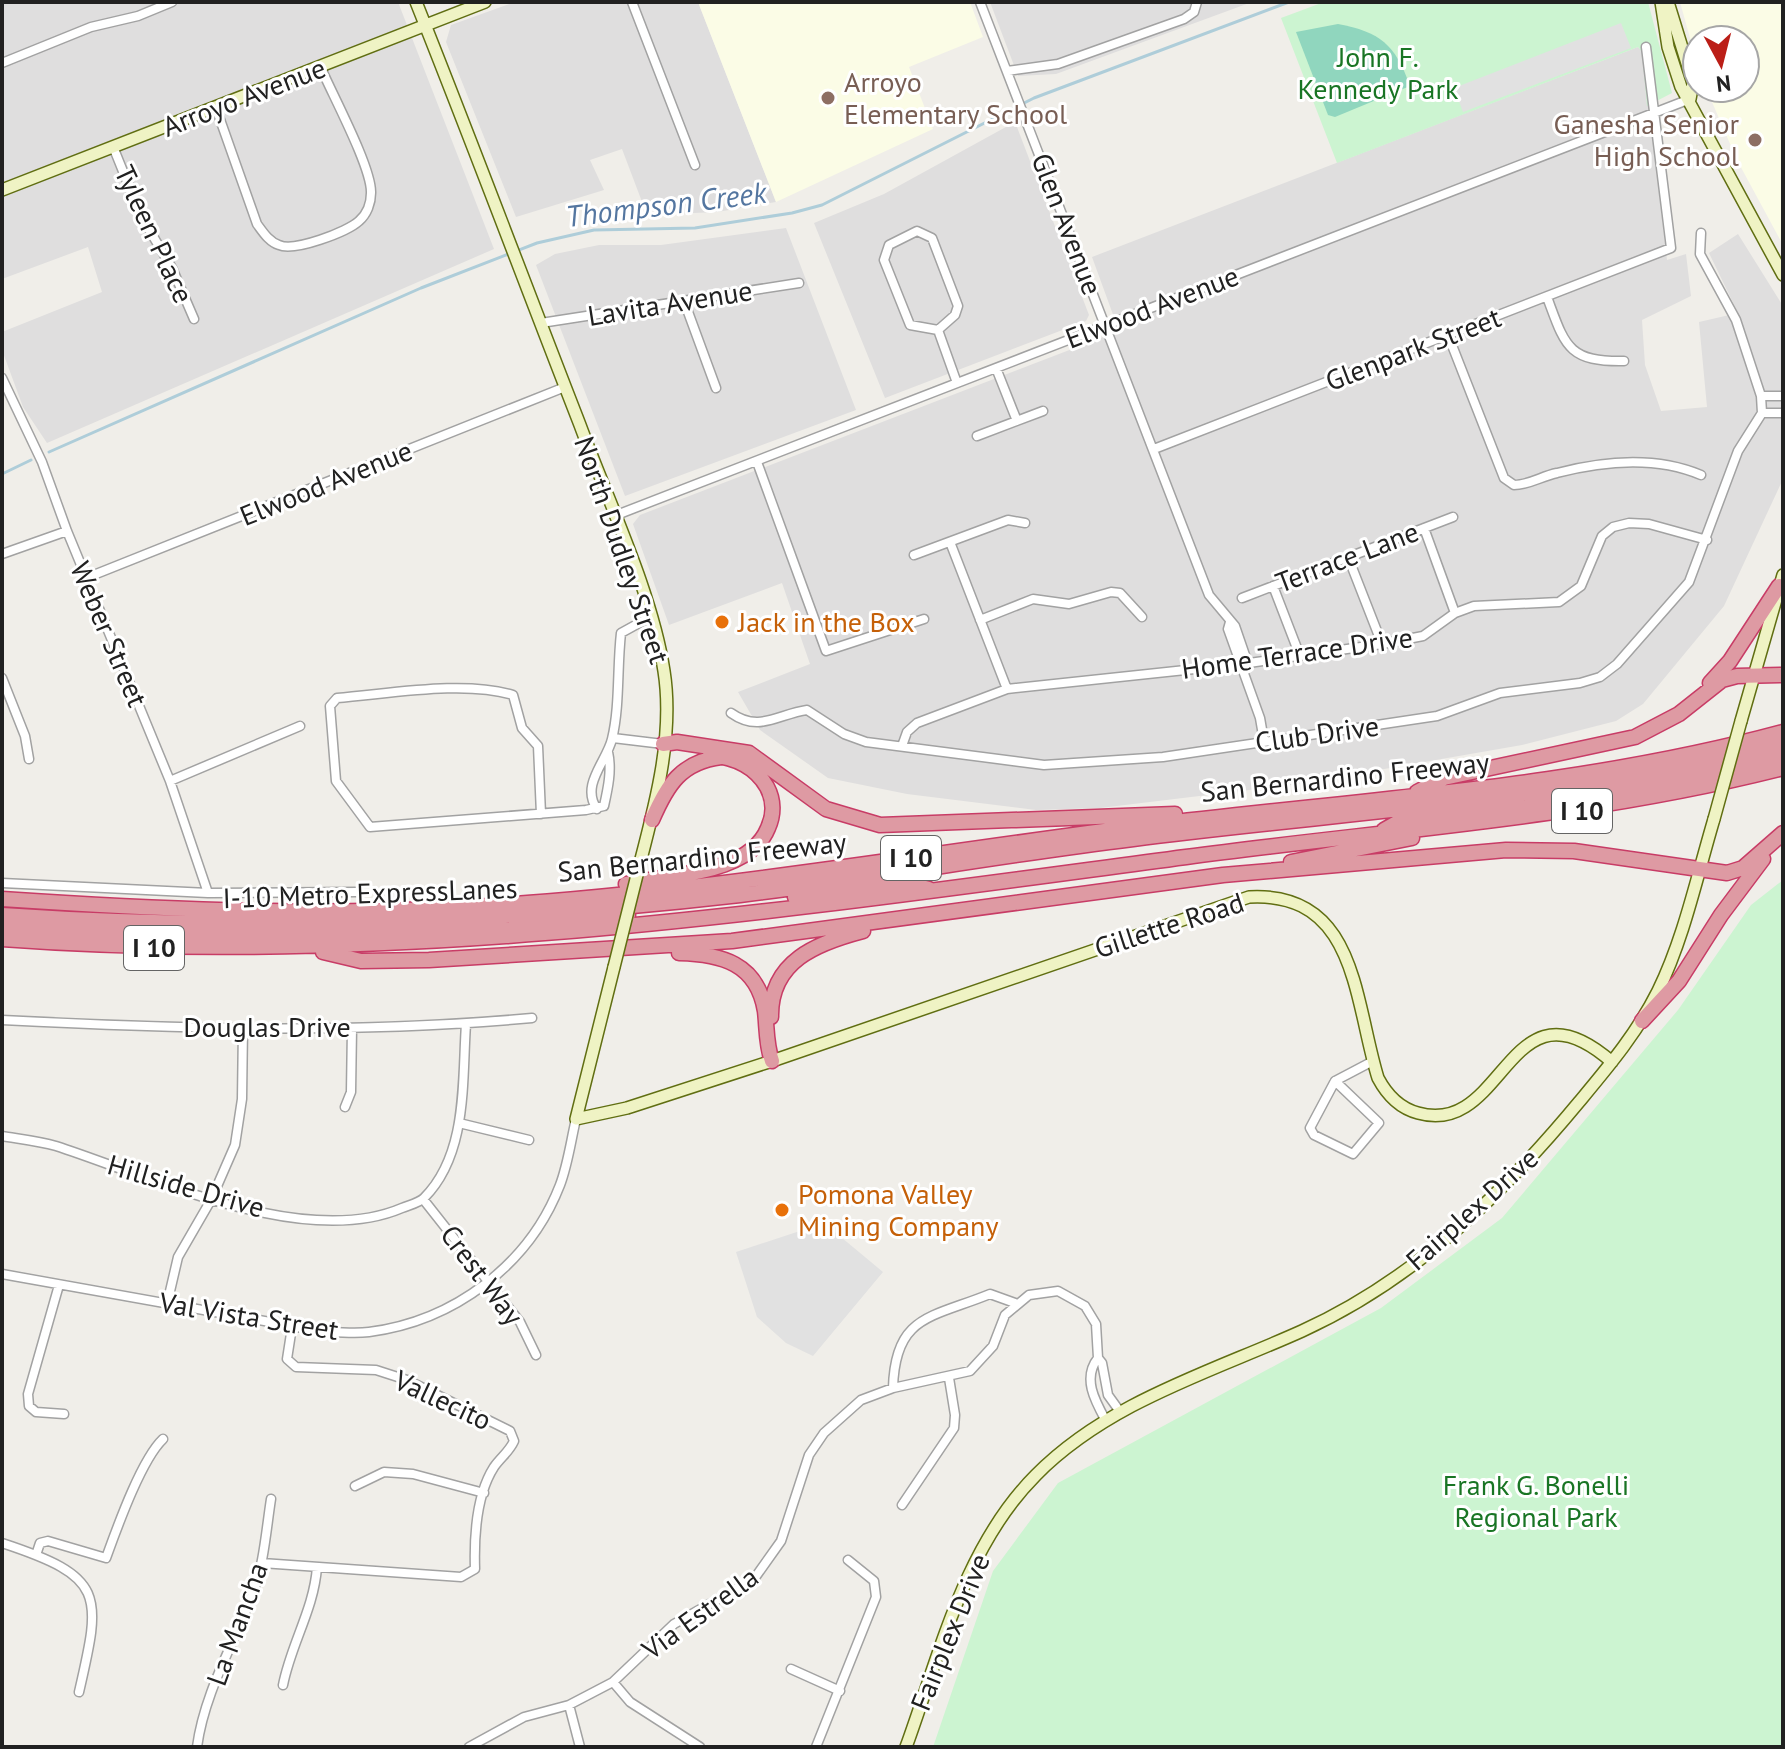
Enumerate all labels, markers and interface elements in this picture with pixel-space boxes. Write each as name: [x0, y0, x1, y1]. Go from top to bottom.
north arrow: [1681, 24, 1761, 104]
park label: John F. Kennedy Park: [1298, 38, 1459, 107]
street label: Arroyo Avenue: [157, 48, 331, 145]
place label: Arroyo Elementary School: [844, 63, 1067, 132]
text: N: [1715, 69, 1732, 99]
marker: Arroyo Elementary School: [819, 89, 837, 107]
place label: Ganesha Senior High School: [1554, 105, 1739, 174]
marker: Ganesha Senior High School: [1746, 131, 1764, 149]
street label: Glen Avenue: [1024, 148, 1111, 300]
street label: Tyleen Place: [106, 159, 203, 309]
water label: Thompson Creek: [563, 172, 770, 235]
street label: Elwood Avenue: [1060, 257, 1244, 357]
street label: Lavita Avenue: [585, 271, 755, 334]
street label: Glenpark Street: [1320, 298, 1506, 399]
street label: Elwood Avenue: [234, 431, 417, 534]
street label: North Dudley Street: [566, 431, 679, 669]
street label: Terrace Lane: [1270, 512, 1424, 601]
street label: Weber Street: [62, 556, 157, 712]
place label: Jack in the Box: [737, 603, 915, 640]
marker: Jack in the Box: [713, 613, 731, 631]
street label: Home Terrace Drive: [1179, 618, 1415, 687]
street label: Club Drive: [1253, 707, 1381, 760]
street label: San Bernardino Freeway: [1199, 743, 1491, 810]
road number: I 10: [1552, 789, 1612, 833]
street label: San Bernardino Freeway: [556, 823, 848, 890]
road number: I 10: [881, 836, 941, 880]
street label: I-10 Metro ExpressLanes: [222, 869, 518, 916]
street label: Gillette Road: [1089, 883, 1248, 966]
road number: I 10: [124, 926, 184, 970]
street label: Douglas Drive: [183, 1008, 351, 1045]
street label: Fairplex Drive: [1398, 1139, 1546, 1278]
street label: Hillside Drive: [103, 1145, 269, 1226]
place label: Pomona Valley Mining Company: [798, 1175, 998, 1244]
marker: Pomona Valley Mining Company: [773, 1201, 791, 1219]
street label: Crest Way: [433, 1217, 532, 1332]
street label: Val Vista Street: [156, 1283, 342, 1348]
street label: Vallecito: [388, 1361, 498, 1438]
park label: Frank G. Bonelli Regional Park: [1443, 1466, 1629, 1535]
street label: Fairplex Drive: [901, 1548, 998, 1716]
street label: La Mancha: [197, 1557, 276, 1691]
street label: Via Estrella: [633, 1558, 765, 1668]

